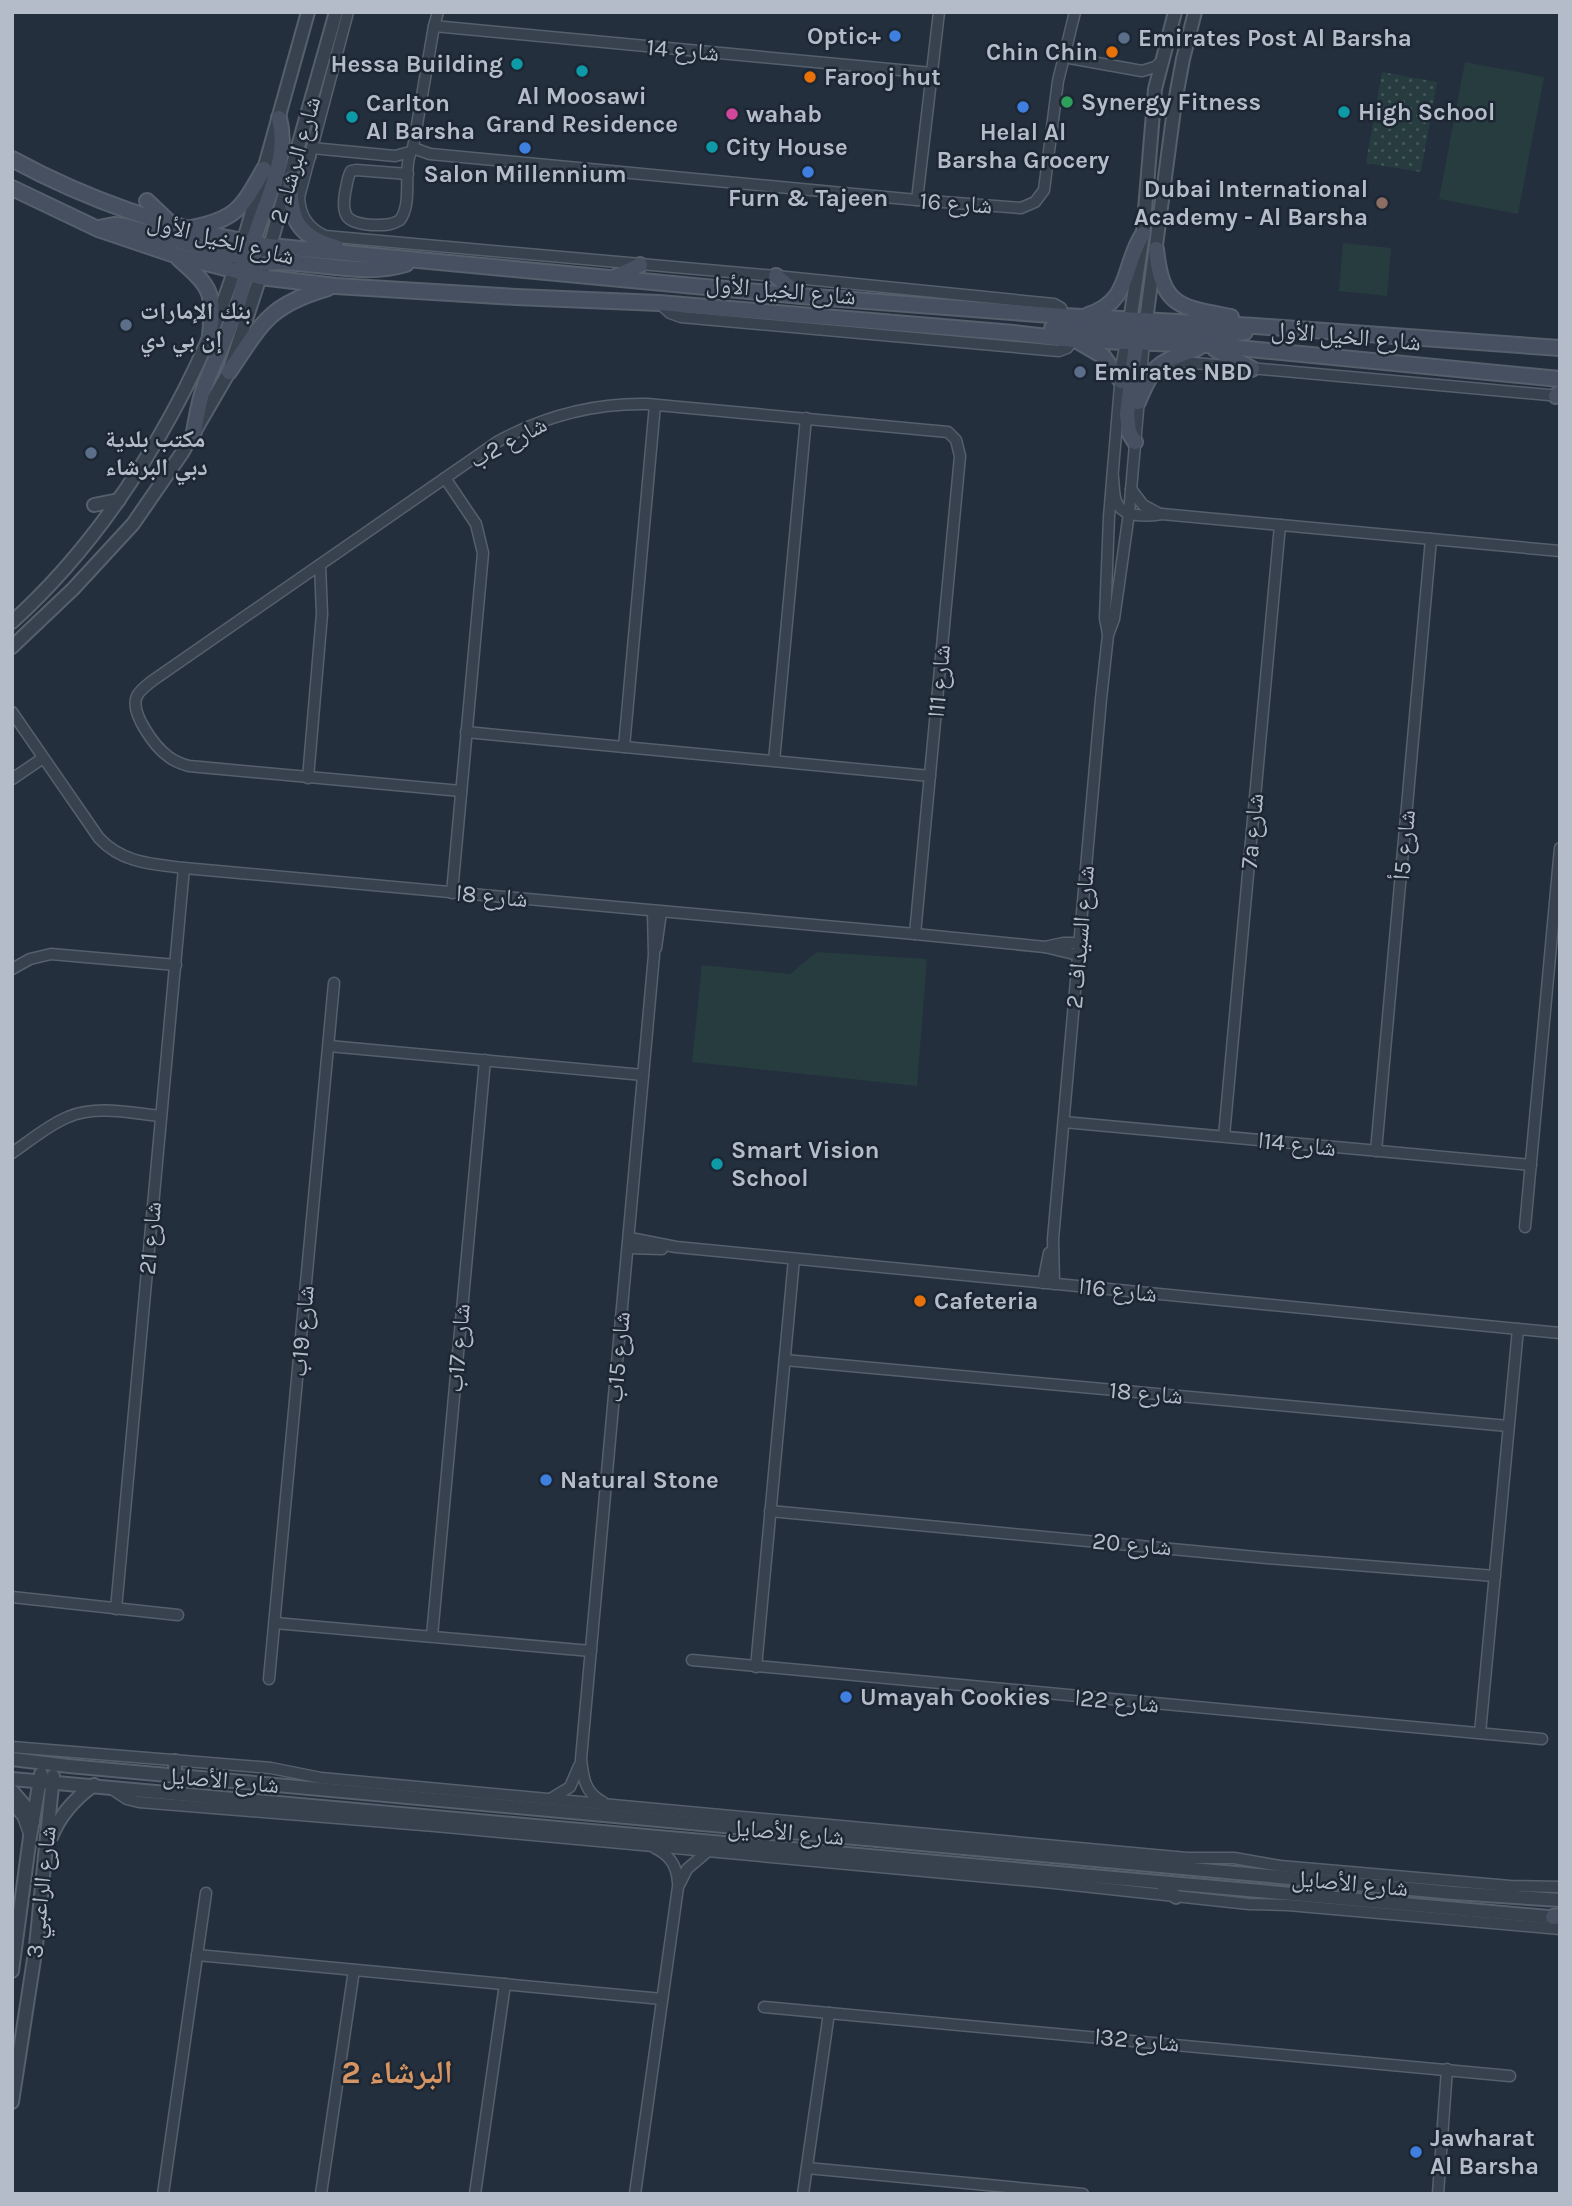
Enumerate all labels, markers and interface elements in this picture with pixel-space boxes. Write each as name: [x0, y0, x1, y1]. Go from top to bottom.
place label: Optic+: [807, 22, 881, 50]
place label: Emirates Post Al Barsha: [1138, 24, 1412, 52]
marker: Optic+: [887, 28, 903, 44]
marker: Emirates Post Al Barsha: [1116, 30, 1132, 46]
street label: شارع 14: [645, 33, 720, 68]
place label: Chin Chin: [986, 38, 1098, 66]
marker: Chin Chin: [1104, 44, 1120, 60]
place label: Hessa Building: [331, 50, 503, 78]
marker: Hessa Building: [509, 56, 525, 72]
marker: Al Moosawi Grand Residence: [574, 63, 590, 79]
place label: Farooj hut: [824, 63, 941, 91]
marker: Farooj hut: [802, 69, 818, 85]
place label: Al Moosawi Grand Residence: [486, 82, 678, 138]
place label: Synergy Fitness: [1081, 88, 1261, 116]
place label: Carlton Al Barsha: [366, 89, 475, 145]
street label: شارع البرشاء 2: [264, 93, 327, 227]
marker: Synergy Fitness: [1059, 94, 1075, 110]
place label: High School: [1358, 98, 1495, 126]
marker: Helal Al Barsha Grocery: [1015, 99, 1031, 115]
place label: wahab: [746, 100, 822, 128]
marker: High School: [1336, 104, 1352, 120]
marker: wahab: [724, 106, 740, 122]
marker: Carlton Al Barsha: [344, 109, 360, 125]
place label: Helal Al Barsha Grocery: [937, 118, 1109, 174]
place label: City House: [726, 133, 848, 161]
marker: City House: [704, 139, 720, 155]
marker: Salon Millennium: [517, 140, 533, 156]
place label: Salon Millennium: [423, 160, 627, 188]
marker: Furn & Tajeen: [800, 164, 816, 180]
place label: Dubai International Academy - Al Barsha: [1134, 175, 1368, 231]
place label: Furn & Tajeen: [728, 184, 888, 212]
street label: شارع 16: [919, 186, 993, 221]
marker: Dubai International Academy - Al Barsha: [1374, 195, 1390, 211]
street label: شارع الخيل الأول: [144, 207, 297, 272]
street label: شارع الخيل الأول: [705, 270, 857, 311]
place label: بنك الإمارات إن بي دي: [140, 297, 251, 358]
street label: شارع الخيل الأول: [1270, 316, 1422, 357]
marker: بنك الإمارات إن بي دي: [118, 317, 134, 333]
place label: Emirates NBD: [1094, 358, 1252, 386]
marker: Emirates NBD: [1072, 364, 1088, 380]
street label: شارع 2ب: [464, 410, 552, 475]
place label: مكتب بلدية دبي البرشاء: [105, 425, 208, 486]
marker: مكتب بلدية دبي البرشاء: [83, 445, 99, 461]
street label: شارع 11ا: [922, 643, 957, 719]
street label: 7a شارع: [1235, 792, 1270, 870]
street label: شارع 5أ: [1387, 809, 1422, 881]
street label: شارع السيداف 2: [1060, 864, 1101, 1010]
street label: شارع 8ا: [455, 879, 529, 914]
street label: شارع 14ا: [1256, 1126, 1337, 1163]
place label: Smart Vision School: [731, 1136, 879, 1192]
marker: Smart Vision School: [709, 1156, 725, 1172]
street label: شارع 21: [133, 1200, 168, 1276]
street label: شارع 16ا: [1077, 1272, 1159, 1309]
street label: شارع 19ب: [284, 1284, 321, 1378]
place label: Cafeteria: [934, 1287, 1038, 1315]
marker: Cafeteria: [912, 1293, 928, 1309]
street label: شارع 17ب: [440, 1302, 477, 1394]
street label: شارع 15ب: [600, 1310, 637, 1404]
street label: شارع 18: [1108, 1376, 1184, 1411]
place label: Natural Stone: [560, 1466, 719, 1494]
marker: Natural Stone: [538, 1472, 554, 1488]
street label: شارع 20: [1091, 1527, 1173, 1562]
place label: Umayah Cookies: [860, 1683, 1050, 1711]
street label: شارع 22ا: [1073, 1683, 1160, 1720]
marker: Umayah Cookies: [838, 1689, 854, 1705]
street label: شارع الأصايل: [162, 1761, 280, 1800]
street label: شارع الأصايل: [727, 1813, 845, 1852]
street label: شارع الراعبي 3: [20, 1824, 67, 1960]
street label: شارع الأصايل: [1291, 1864, 1409, 1903]
street label: شارع 32ا: [1093, 2022, 1181, 2059]
district label: البرشاء 2: [341, 2054, 453, 2091]
place label: Jawharat Al Barsha: [1430, 2124, 1539, 2180]
marker: Jawharat Al Barsha: [1408, 2144, 1424, 2160]

